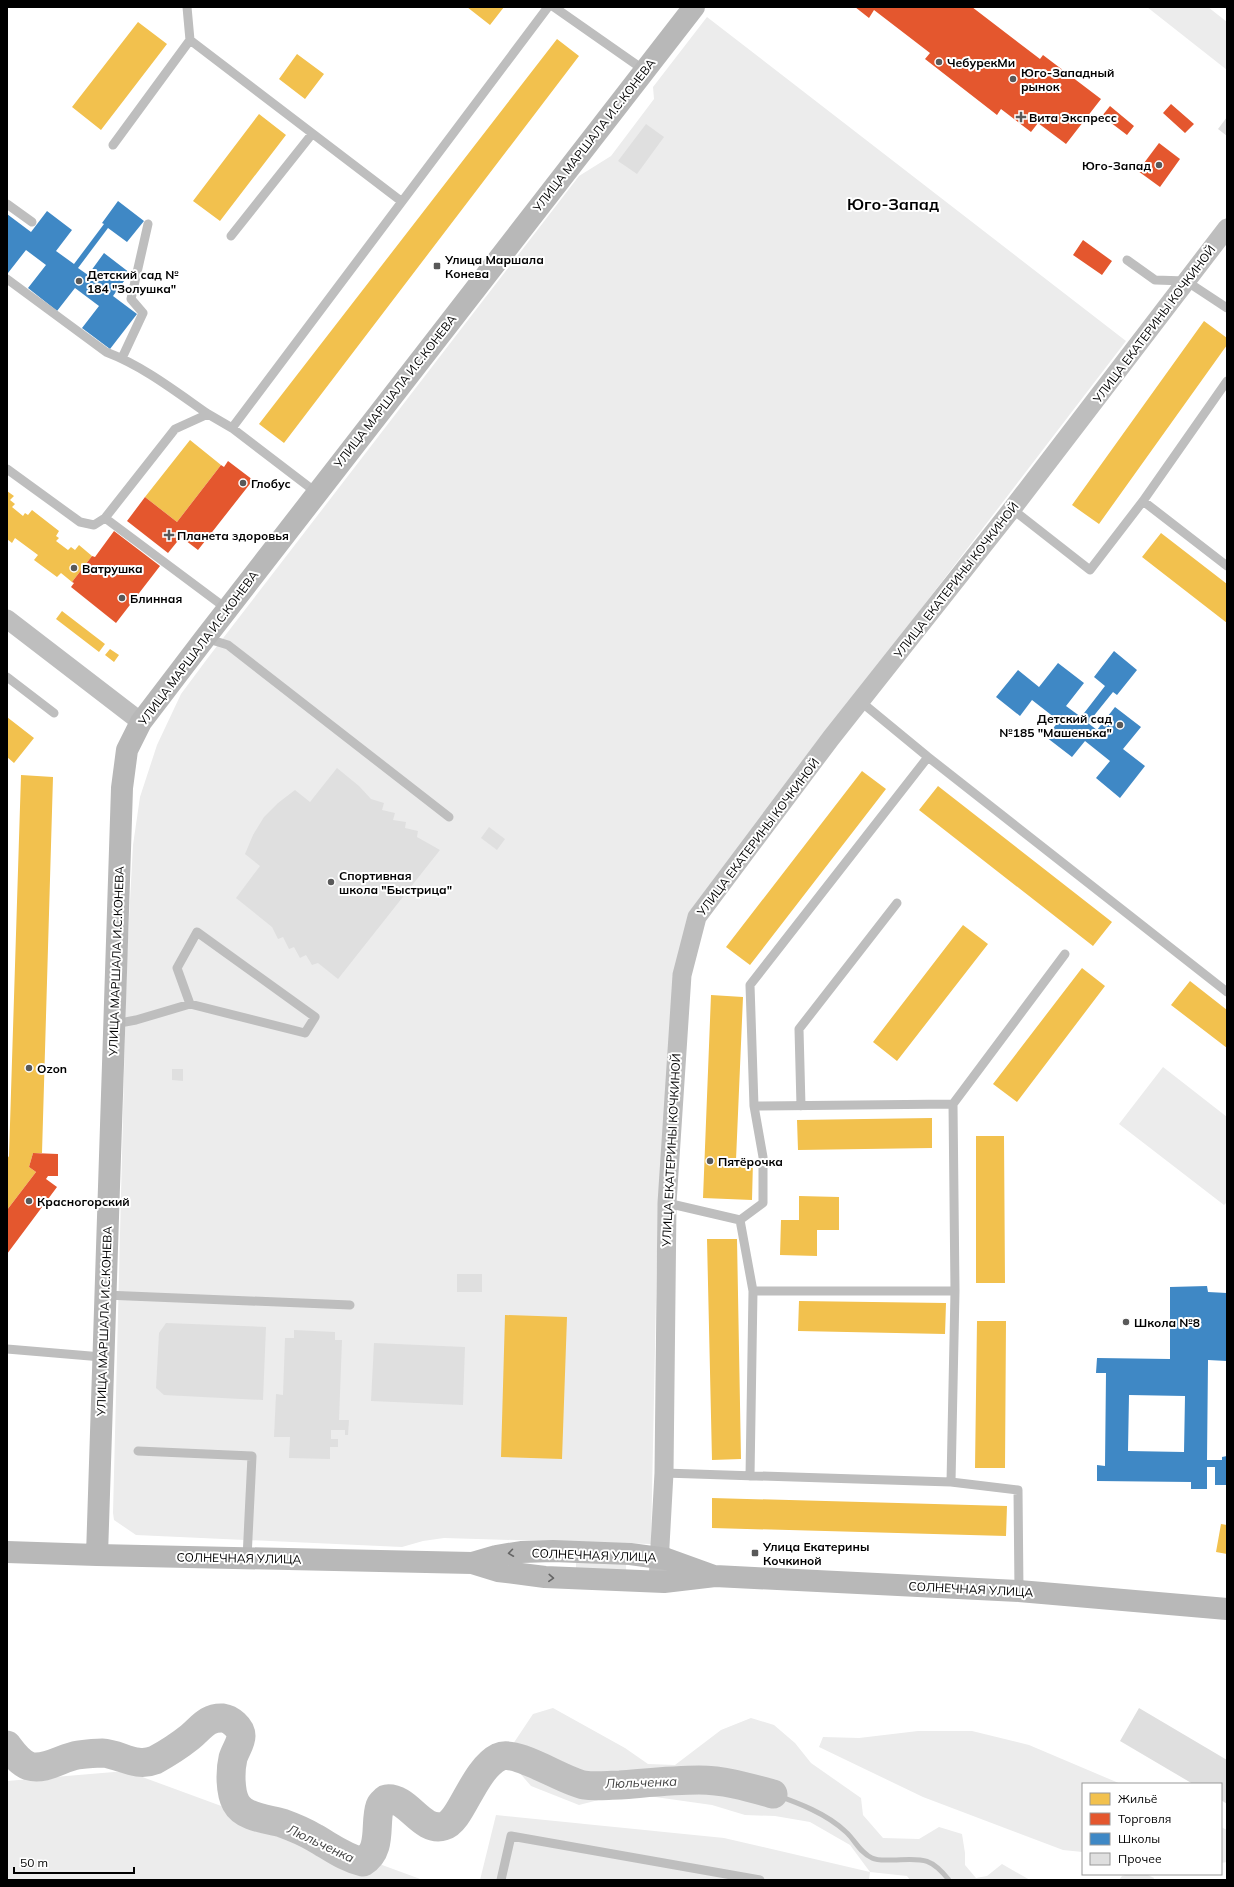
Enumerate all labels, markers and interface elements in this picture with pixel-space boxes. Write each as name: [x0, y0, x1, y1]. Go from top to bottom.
street label: УЛИЦА МАРШАЛА И.С.КОНЕВА: [529, 55, 659, 215]
place label: ЧебурекМи: [947, 55, 1015, 70]
marker: ЧебурекМи: [934, 57, 944, 67]
place label: Юго-Западный рынок: [1021, 65, 1114, 94]
marker: Юго-Западный рынок: [1008, 74, 1018, 84]
place label: Вита Экспресс: [1029, 110, 1117, 125]
marker: Вита Экспресс: [1016, 112, 1026, 122]
place label: Юго-Запад: [1082, 158, 1151, 173]
marker: Юго-Запад: [1154, 160, 1164, 170]
district label: Юго-Запад: [847, 194, 939, 214]
street label: УЛИЦА ЕКАТЕРИНЫ КОЧКИНОЙ: [1089, 242, 1218, 407]
place label: Улица Маршала Конева: [444, 252, 544, 281]
marker: Улица Маршала Конева: [432, 261, 442, 271]
place label: Детский сад № 184 "Золушка": [87, 267, 179, 296]
marker: Детский сад № 184 "Золушка": [74, 276, 84, 286]
street label: УЛИЦА МАРШАЛА И.С.КОНЕВА: [330, 311, 460, 471]
place label: Глобус: [251, 476, 291, 491]
marker: Глобус: [238, 478, 248, 488]
street label: УЛИЦА ЕКАТЕРИНЫ КОЧКИНОЙ: [890, 499, 1022, 662]
place label: Планета здоровья: [177, 528, 289, 543]
marker: Планета здоровья: [164, 530, 174, 540]
place label: Ватрушка: [82, 561, 143, 576]
marker: Ватрушка: [69, 563, 79, 573]
street label: УЛИЦА МАРШАЛА И.С.КОНЕВА: [134, 567, 261, 729]
place label: Блинная: [130, 591, 182, 606]
marker: Блинная: [117, 593, 127, 603]
place label: Детский сад №185 "Машенька": [999, 711, 1112, 740]
marker: Детский сад №185 "Машенька": [1115, 720, 1125, 730]
street label: УЛИЦА ЕКАТЕРИНЫ КОЧКИНОЙ: [693, 755, 822, 920]
street label: УЛИЦА МАРШАЛА И.С.КОНЕВА: [105, 866, 127, 1057]
place label: Спортивная школа "Быстрица": [339, 868, 452, 897]
marker: Спортивная школа "Быстрица": [326, 877, 336, 887]
street label: УЛИЦА ЕКАТЕРИНЫ КОЧКИНОЙ: [658, 1053, 684, 1248]
place label: Ozon: [37, 1061, 67, 1076]
marker: Ozon: [24, 1063, 34, 1073]
place label: Пятёрочка: [718, 1154, 783, 1169]
marker: Пятёрочка: [705, 1156, 715, 1166]
place label: Красногорский: [37, 1194, 130, 1209]
marker: Красногорский: [24, 1196, 34, 1206]
street label: УЛИЦА МАРШАЛА И.С.КОНЕВА: [93, 1226, 115, 1417]
place label: Школа №8: [1134, 1315, 1200, 1330]
marker: Школа №8: [1121, 1317, 1131, 1327]
place label: Улица Екатерины Кочкиной: [762, 1539, 869, 1568]
street label: СОЛНЕЧНАЯ УЛИЦА: [531, 1545, 657, 1565]
one-way arrow: [508, 1548, 514, 1557]
marker: Улица Екатерины Кочкиной: [750, 1548, 760, 1558]
street label: СОЛНЕЧНАЯ УЛИЦА: [176, 1549, 302, 1567]
one-way arrow: [548, 1573, 554, 1582]
street label: СОЛНЕЧНАЯ УЛИЦА: [908, 1578, 1034, 1600]
water label: Люльченка: [604, 1773, 677, 1791]
legend: [1082, 1783, 1222, 1875]
text: Жильё: [1118, 1791, 1158, 1806]
text: Торговля: [1118, 1811, 1171, 1826]
water label: Люльченка: [284, 1820, 357, 1865]
text: Школы: [1118, 1831, 1160, 1846]
scale bar: [14, 1849, 134, 1875]
text: Прочее: [1118, 1851, 1162, 1866]
text: 50 m: [20, 1855, 48, 1870]

